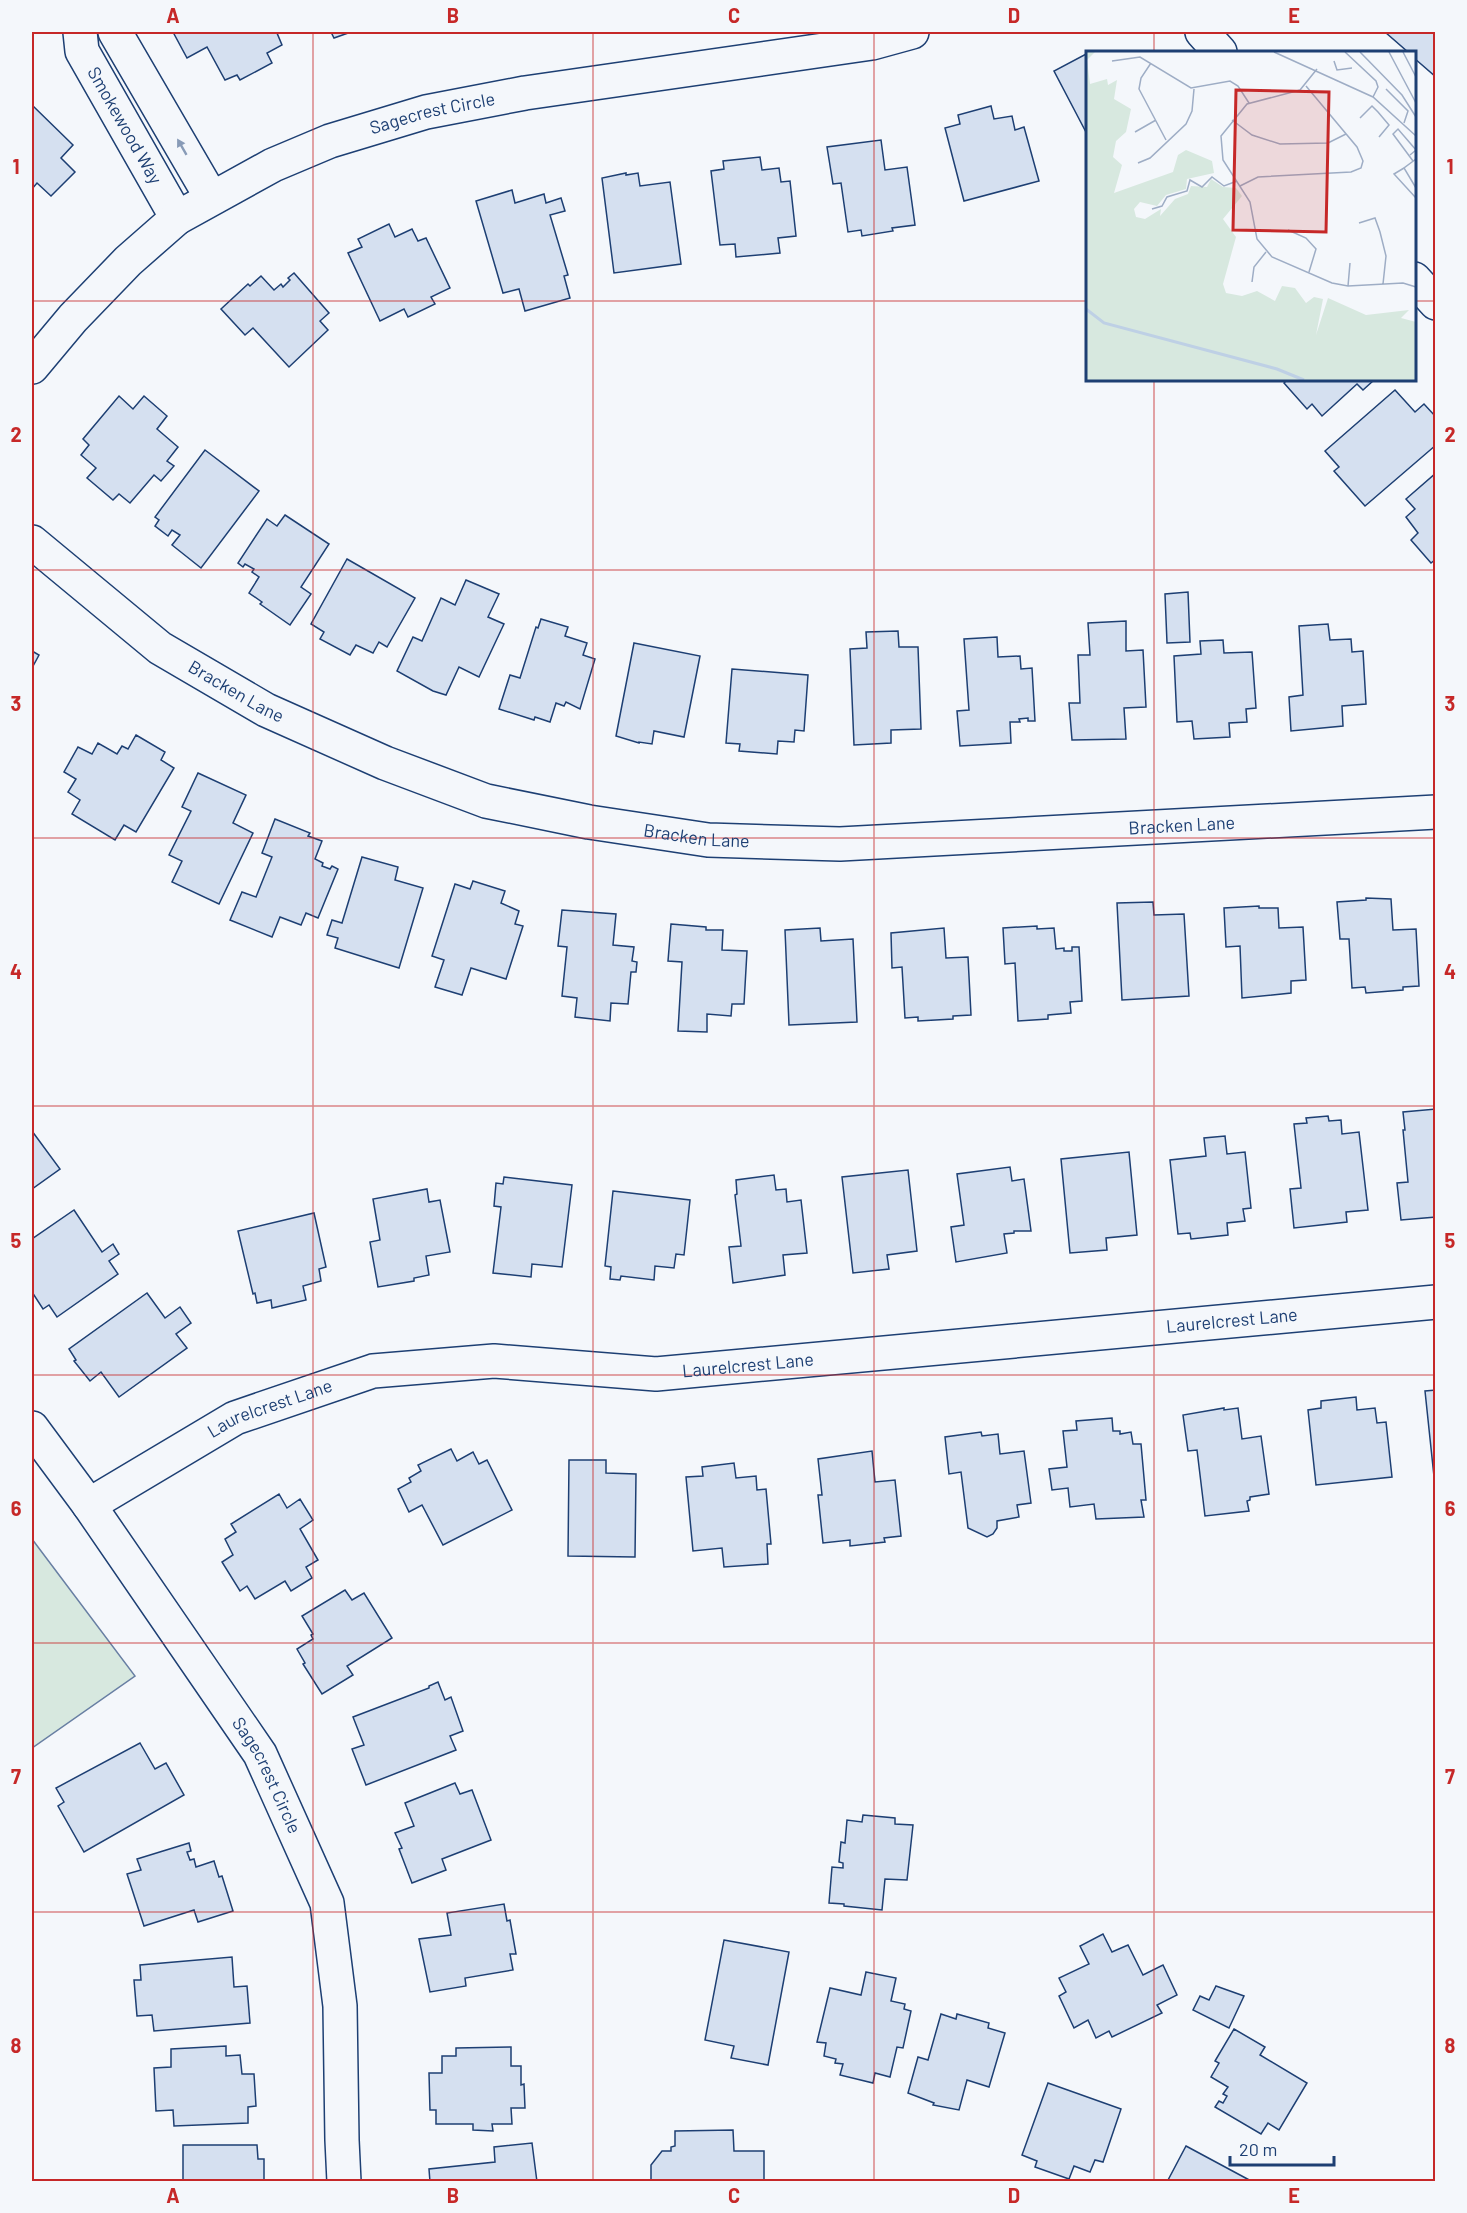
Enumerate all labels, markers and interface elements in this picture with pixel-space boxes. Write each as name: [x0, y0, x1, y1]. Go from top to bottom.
text: A: [166, 3, 180, 27]
text: B: [447, 3, 459, 27]
text: C: [728, 3, 740, 27]
text: D: [1008, 3, 1020, 27]
text: E: [1288, 3, 1300, 27]
inset map: [1086, 51, 1416, 381]
street label: Smokewood Way: [83, 63, 167, 188]
street label: Sagecrest Circle: [367, 87, 497, 138]
one-way arrow: [176, 139, 187, 155]
text: 1: [12, 154, 20, 178]
text: 1: [1446, 154, 1454, 178]
text: 2: [10, 422, 22, 446]
text: 2: [1444, 422, 1456, 446]
street label: Bracken Lane: [185, 655, 288, 727]
text: 3: [11, 691, 21, 715]
text: 3: [1445, 691, 1455, 715]
street label: Bracken Lane: [1128, 811, 1236, 838]
street label: Bracken Lane: [642, 818, 750, 851]
text: 4: [10, 959, 22, 983]
text: 4: [1444, 959, 1456, 983]
text: 5: [11, 1228, 22, 1252]
text: 5: [1445, 1228, 1456, 1252]
street label: Laurelcrest Lane: [1165, 1303, 1299, 1337]
street label: Laurelcrest Lane: [681, 1347, 815, 1382]
street label: Laurelcrest Lane: [203, 1374, 335, 1442]
text: 6: [11, 1496, 22, 1520]
text: 6: [1445, 1496, 1456, 1520]
street label: Sagecrest Circle: [228, 1713, 306, 1837]
text: 7: [11, 1764, 21, 1788]
text: 7: [1445, 1764, 1455, 1788]
text: 8: [11, 2033, 22, 2057]
text: 8: [1445, 2033, 1456, 2057]
scale bar: [1230, 2129, 1334, 2167]
text: 20 m: [1239, 2138, 1277, 2160]
text: A: [166, 2183, 180, 2207]
text: B: [447, 2183, 459, 2207]
text: C: [728, 2183, 740, 2207]
text: D: [1008, 2183, 1020, 2207]
text: E: [1288, 2183, 1300, 2207]

